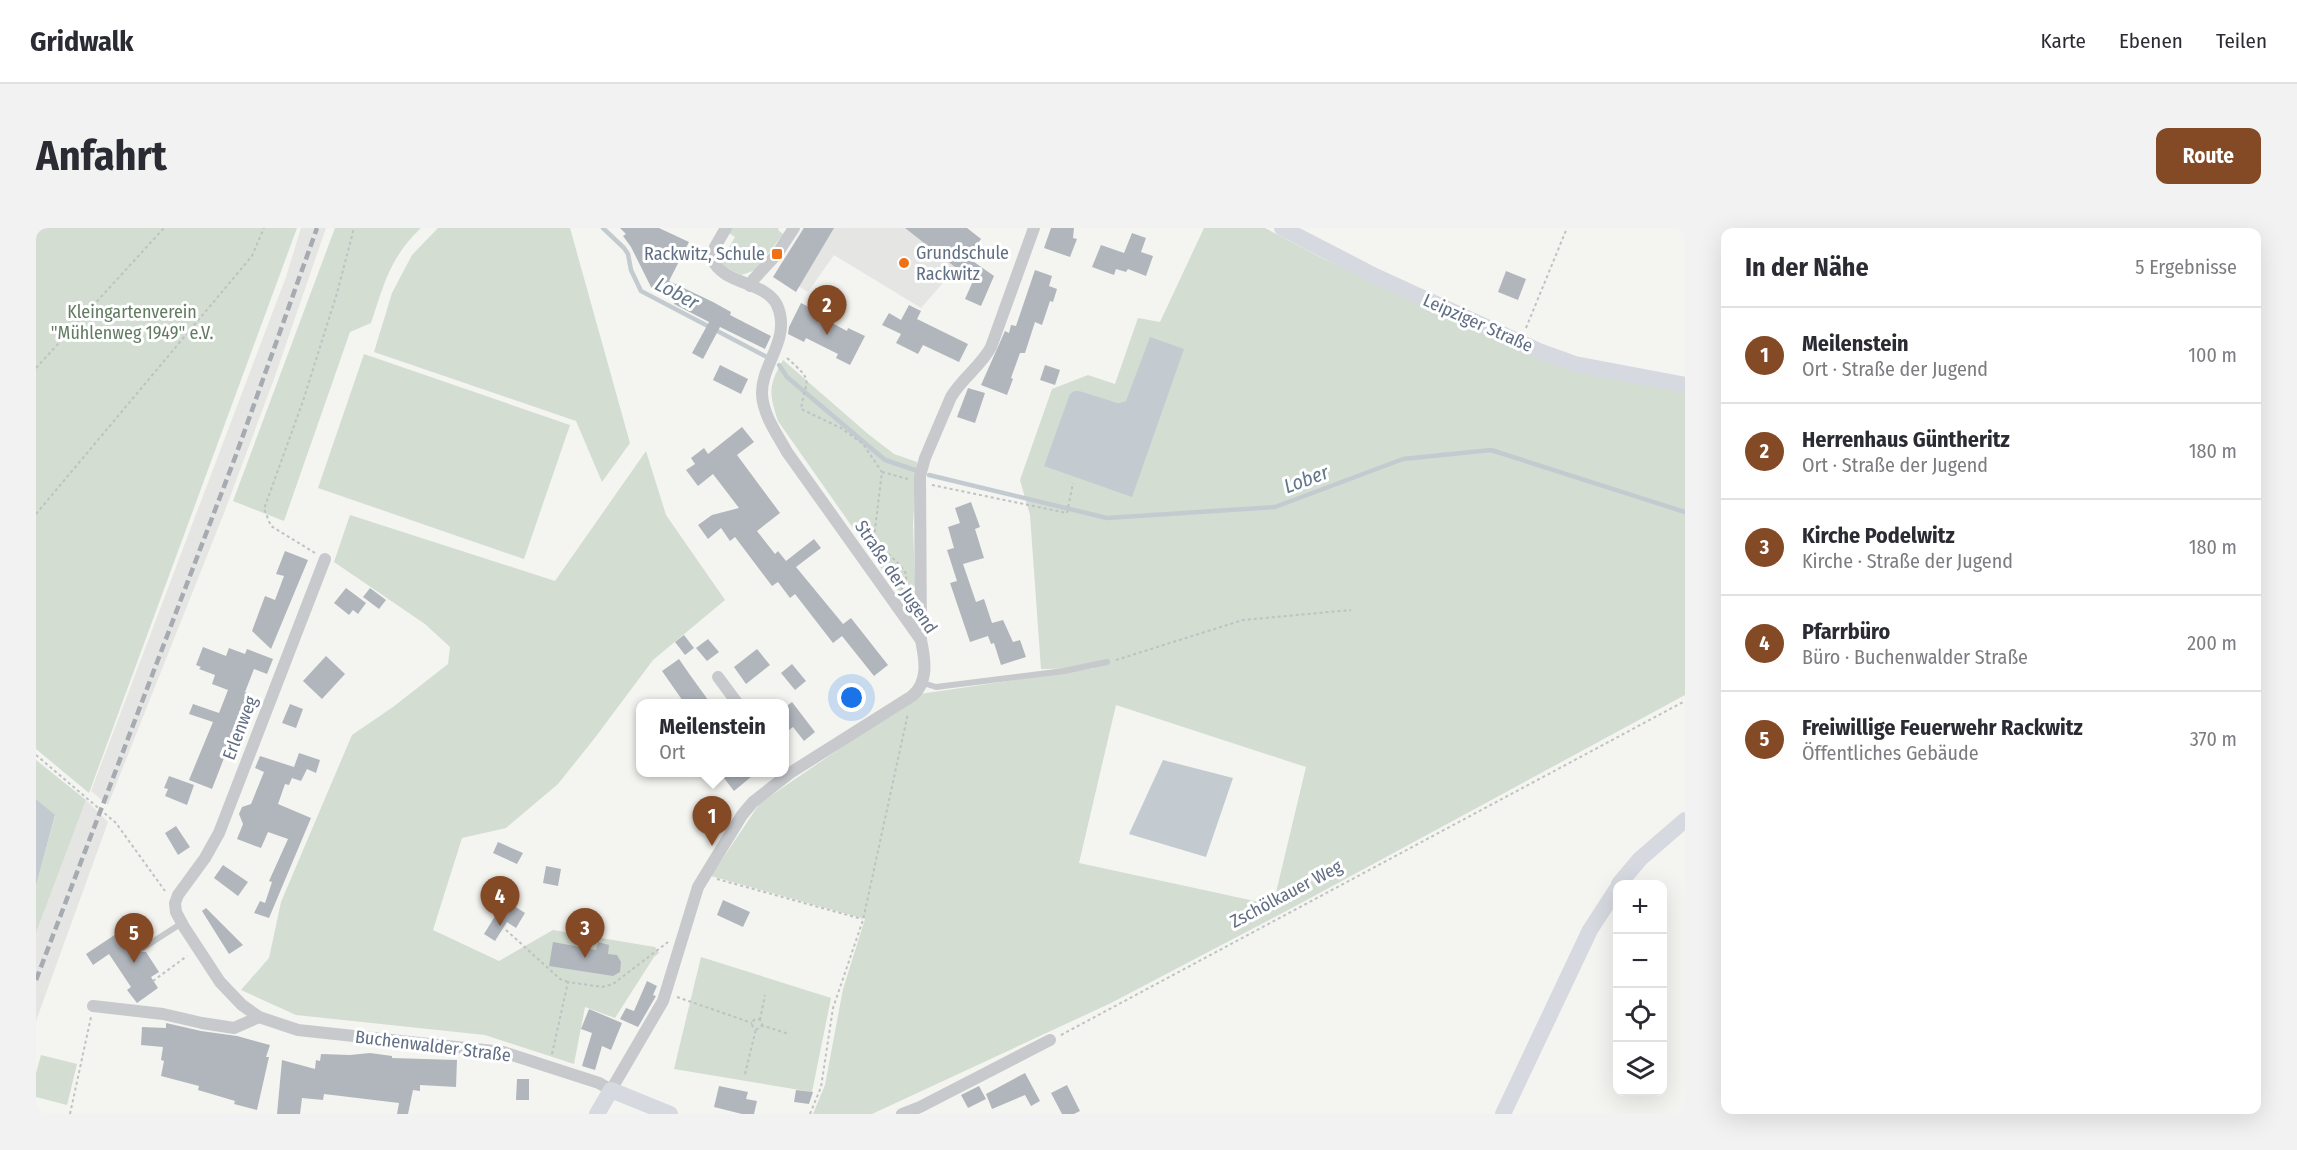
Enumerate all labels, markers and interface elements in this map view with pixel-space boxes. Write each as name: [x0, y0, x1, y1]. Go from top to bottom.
text: Gridwalk: [30, 25, 134, 58]
text: Karte: [2040, 28, 2086, 54]
text: Ebenen: [2119, 28, 2183, 54]
text: Teilen: [2216, 28, 2267, 54]
button: Route: [2156, 128, 2261, 184]
text: Anfahrt: [36, 131, 167, 181]
place label: Grundschule Rackwitz: [916, 242, 1009, 285]
place label: Rackwitz, Schule: [644, 243, 765, 265]
marker: Rackwitz, Schule: [770, 247, 784, 261]
text: In der Nähe: [1745, 252, 1869, 283]
text: 5 Ergebnisse: [2135, 255, 2237, 279]
marker: Grundschule Rackwitz: [897, 256, 911, 270]
water label: Lober: [651, 272, 704, 315]
pin: 2: [808, 285, 846, 335]
street label: Leipziger Straße: [1420, 289, 1536, 357]
park label: Kleingartenverein "Mühlenweg 1949" e.V.: [51, 301, 213, 344]
text: Meilenstein: [1802, 330, 1909, 357]
text: 1: [1760, 343, 1769, 367]
text: 100 m: [2188, 343, 2237, 367]
text: Ort · Straße der Jugend: [1802, 357, 1988, 381]
text: Herrenhaus Güntheritz: [1802, 426, 2010, 453]
text: 2: [1760, 439, 1769, 463]
text: 180 m: [2189, 439, 2237, 463]
text: Ort · Straße der Jugend: [1802, 453, 1988, 477]
water label: Lober: [1280, 460, 1333, 498]
street label: Straße der Jugend: [850, 516, 942, 638]
text: Kirche Podelwitz: [1802, 522, 1955, 549]
text: 3: [1760, 535, 1769, 559]
text: 180 m: [2189, 535, 2237, 559]
text: Kirche · Straße der Jugend: [1802, 549, 2013, 573]
text: Pfarrbüro: [1802, 618, 1890, 645]
text: 4: [1759, 631, 1770, 655]
text: 200 m: [2187, 631, 2237, 655]
text: Büro · Buchenwalder Straße: [1802, 645, 2028, 669]
your location: [837, 683, 866, 712]
street label: Erlenweg: [218, 692, 262, 763]
popup: [636, 699, 789, 777]
text: Meilenstein: [659, 713, 766, 740]
text: Freiwillige Feuerwehr Rackwitz: [1802, 714, 2083, 741]
text: 5: [1760, 727, 1769, 751]
text: 370 m: [2190, 727, 2237, 751]
text: Ort: [659, 740, 685, 764]
text: Öffentliches Gebäude: [1802, 741, 1979, 765]
pin: 1: [692, 796, 732, 846]
street label: Zschölkauer Weg: [1226, 855, 1346, 933]
pin: 4: [480, 876, 520, 926]
map controls: [1613, 880, 1667, 1096]
button: +: [1613, 880, 1667, 934]
pin: 3: [566, 908, 604, 958]
pin: 5: [114, 914, 154, 963]
button: −: [1613, 934, 1667, 988]
button: locate: [1613, 988, 1667, 1042]
street label: Buchenwalder Straße: [354, 1026, 512, 1066]
button: layers: [1613, 1042, 1667, 1096]

